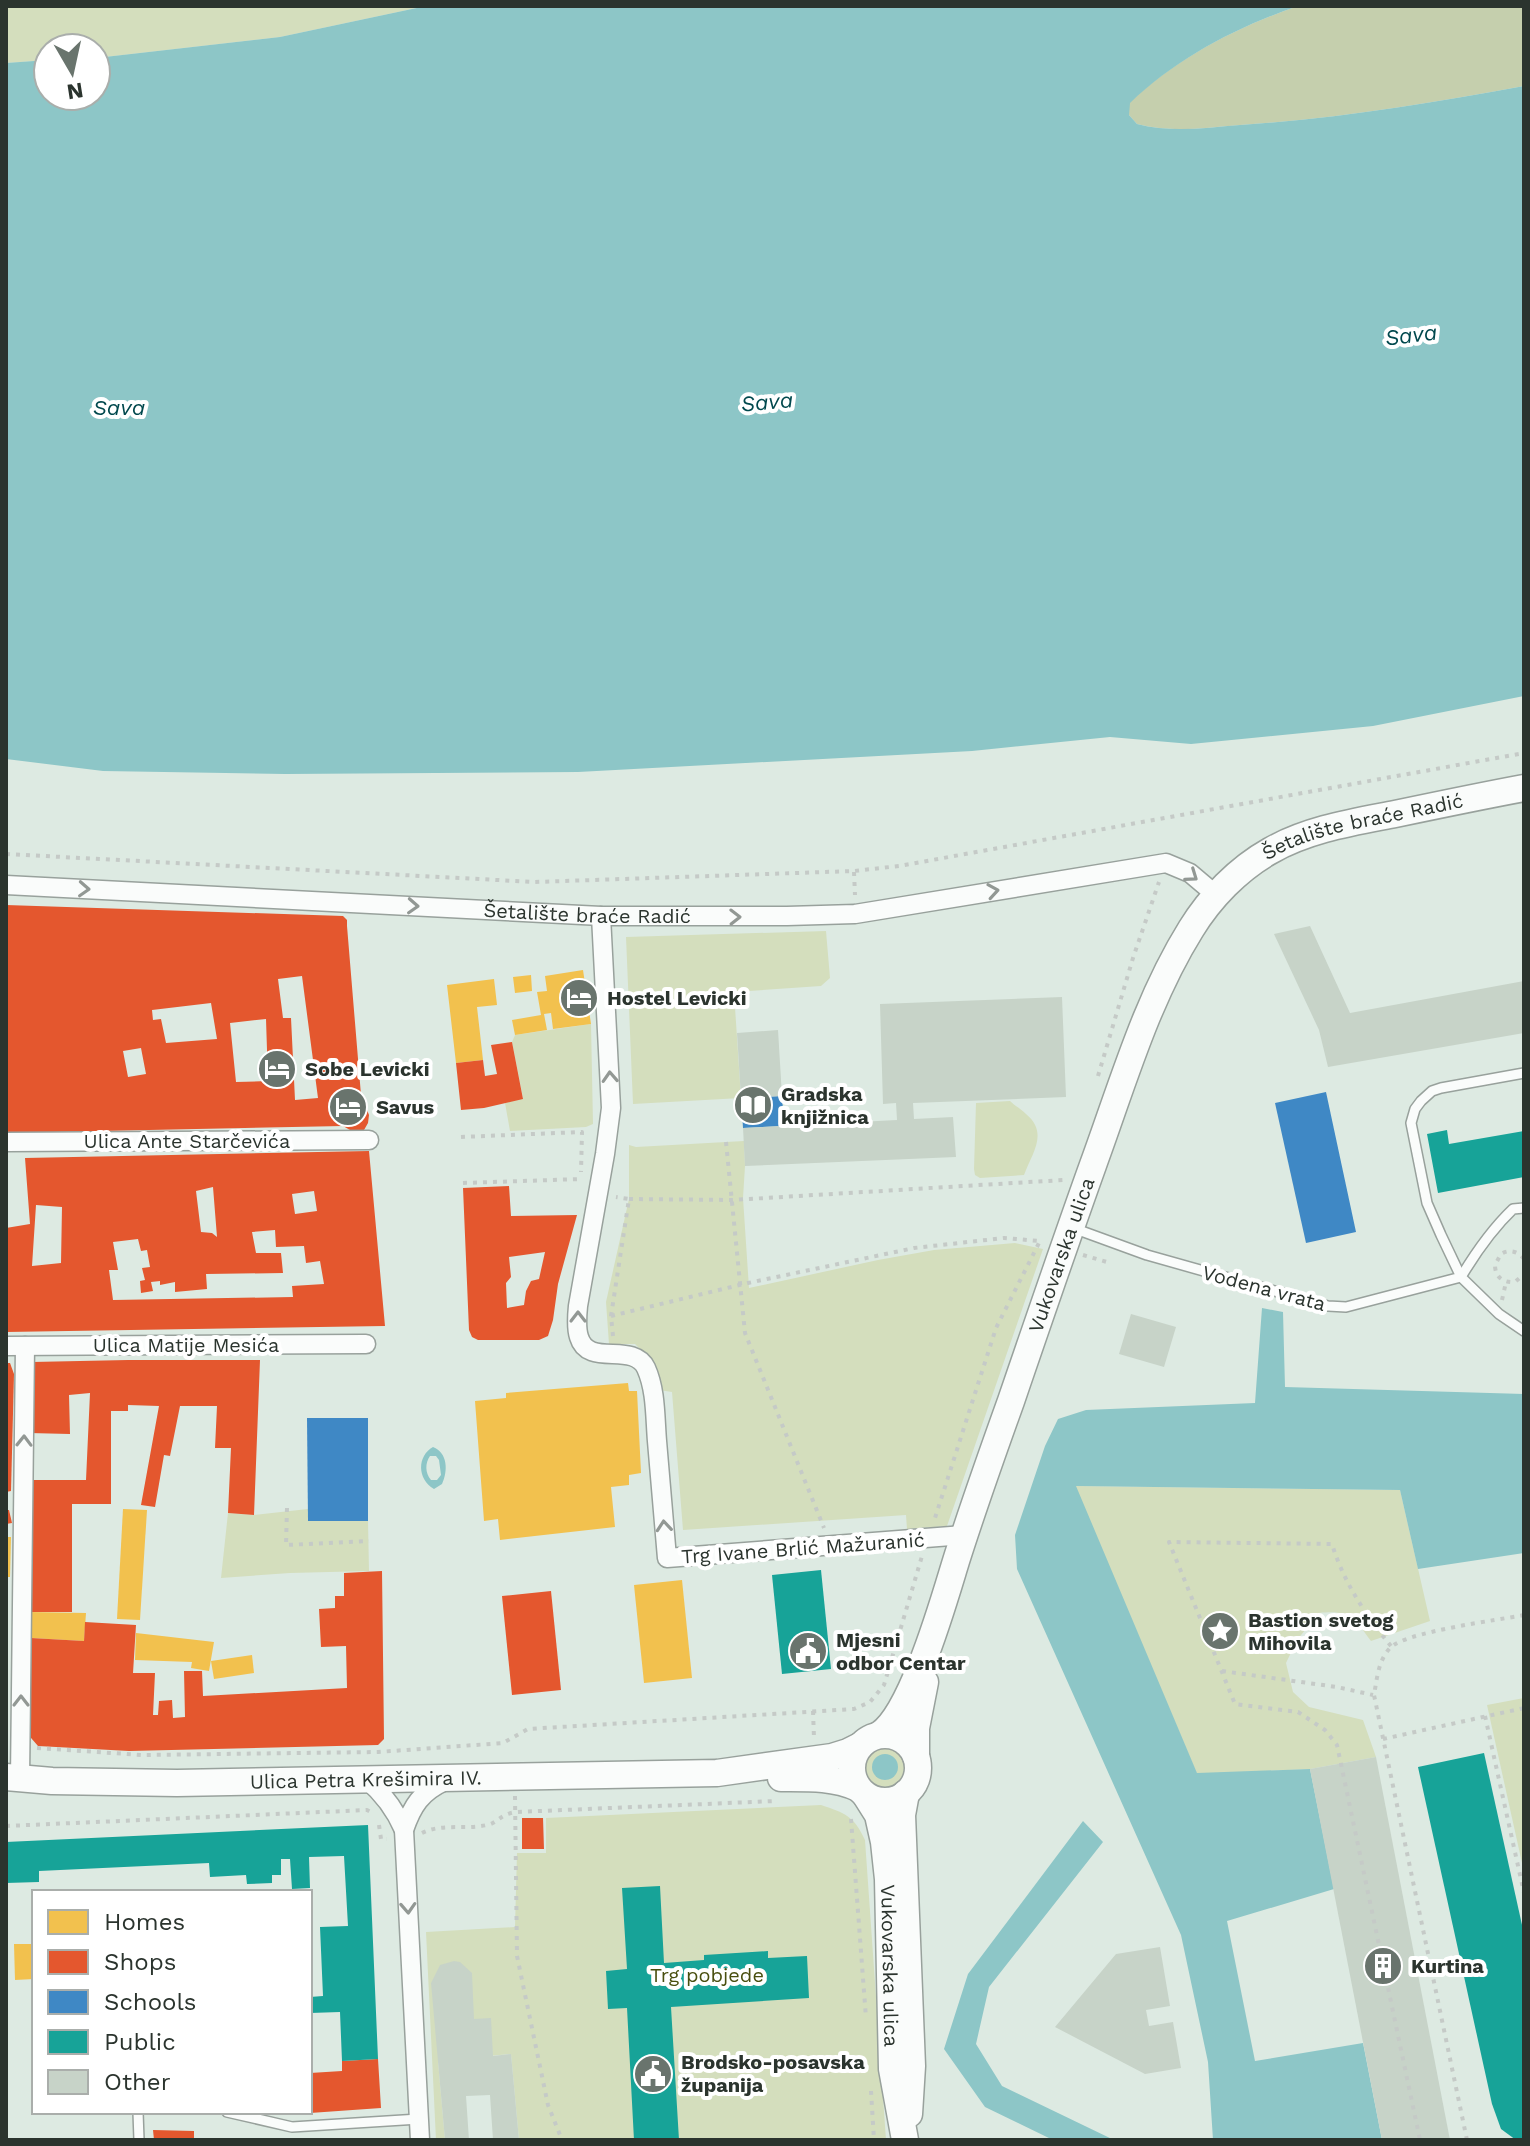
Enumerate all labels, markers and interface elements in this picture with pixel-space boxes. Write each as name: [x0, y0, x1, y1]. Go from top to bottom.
north arrow: [32, 32, 112, 112]
text: N: [65, 78, 85, 105]
water label: Sava: [1383, 319, 1439, 351]
water label: Sava: [740, 387, 794, 417]
water label: Sava: [93, 395, 145, 420]
street label: Šetalište braće Radić: [1258, 788, 1465, 865]
one-way arrow: [1184, 866, 1198, 881]
one-way arrow: [78, 880, 91, 897]
one-way arrow: [986, 883, 1000, 900]
one-way arrow: [407, 898, 420, 915]
street label: Šetalište braće Radić: [483, 898, 691, 928]
one-way arrow: [729, 908, 742, 926]
hotel icon: Hostel Levicki: [558, 977, 600, 1019]
place label: Hostel Levicki: [607, 986, 747, 1010]
hotel icon: Sobe Levicki: [256, 1048, 298, 1090]
place label: Sobe Levicki: [305, 1057, 430, 1081]
one-way arrow: [602, 1070, 619, 1083]
place label: Gradska knjižnica: [781, 1082, 869, 1129]
library icon: Gradska knjižnica: [732, 1084, 774, 1126]
hotel icon: Savus: [327, 1086, 369, 1128]
place label: Savus: [376, 1095, 435, 1119]
street label: Ulica Ante Starčevića: [84, 1129, 290, 1153]
street label: Vukovarska ulica: [1023, 1174, 1100, 1336]
street label: Vodena vrata: [1200, 1260, 1328, 1316]
one-way arrow: [569, 1310, 587, 1323]
street label: Ulica Matije Mesića: [93, 1333, 279, 1357]
one-way arrow: [15, 1434, 33, 1447]
one-way arrow: [656, 1519, 673, 1532]
street label: Trg Ivane Brlić Mažuranić: [680, 1528, 926, 1568]
place label: Bastion svetog Mihovila: [1248, 1608, 1394, 1655]
place icon: Bastion svetog Mihovila: [1199, 1610, 1241, 1652]
place label: Mjesni odbor Centar: [836, 1628, 966, 1675]
public building icon: Mjesni odbor Centar: [787, 1630, 829, 1672]
one-way arrow: [12, 1694, 30, 1707]
street label: Ulica Petra Krešimira IV.: [250, 1765, 482, 1794]
street label: Vukovarska ulica: [876, 1884, 904, 2047]
legend: [32, 1890, 312, 2114]
one-way arrow: [399, 1902, 416, 1915]
text: Homes: [104, 1908, 185, 1936]
building icon: Kurtina: [1362, 1945, 1404, 1987]
text: Shops: [104, 1948, 176, 1976]
place label: Kurtina: [1411, 1954, 1484, 1978]
park label: Trg pobjede: [650, 1963, 764, 1987]
text: Schools: [104, 1988, 196, 2016]
text: Public: [104, 2028, 176, 2056]
place label: Brodsko-posavska županija: [681, 2050, 865, 2097]
public building icon: Brodsko-posavska županija: [632, 2053, 674, 2095]
text: Other: [104, 2068, 171, 2096]

